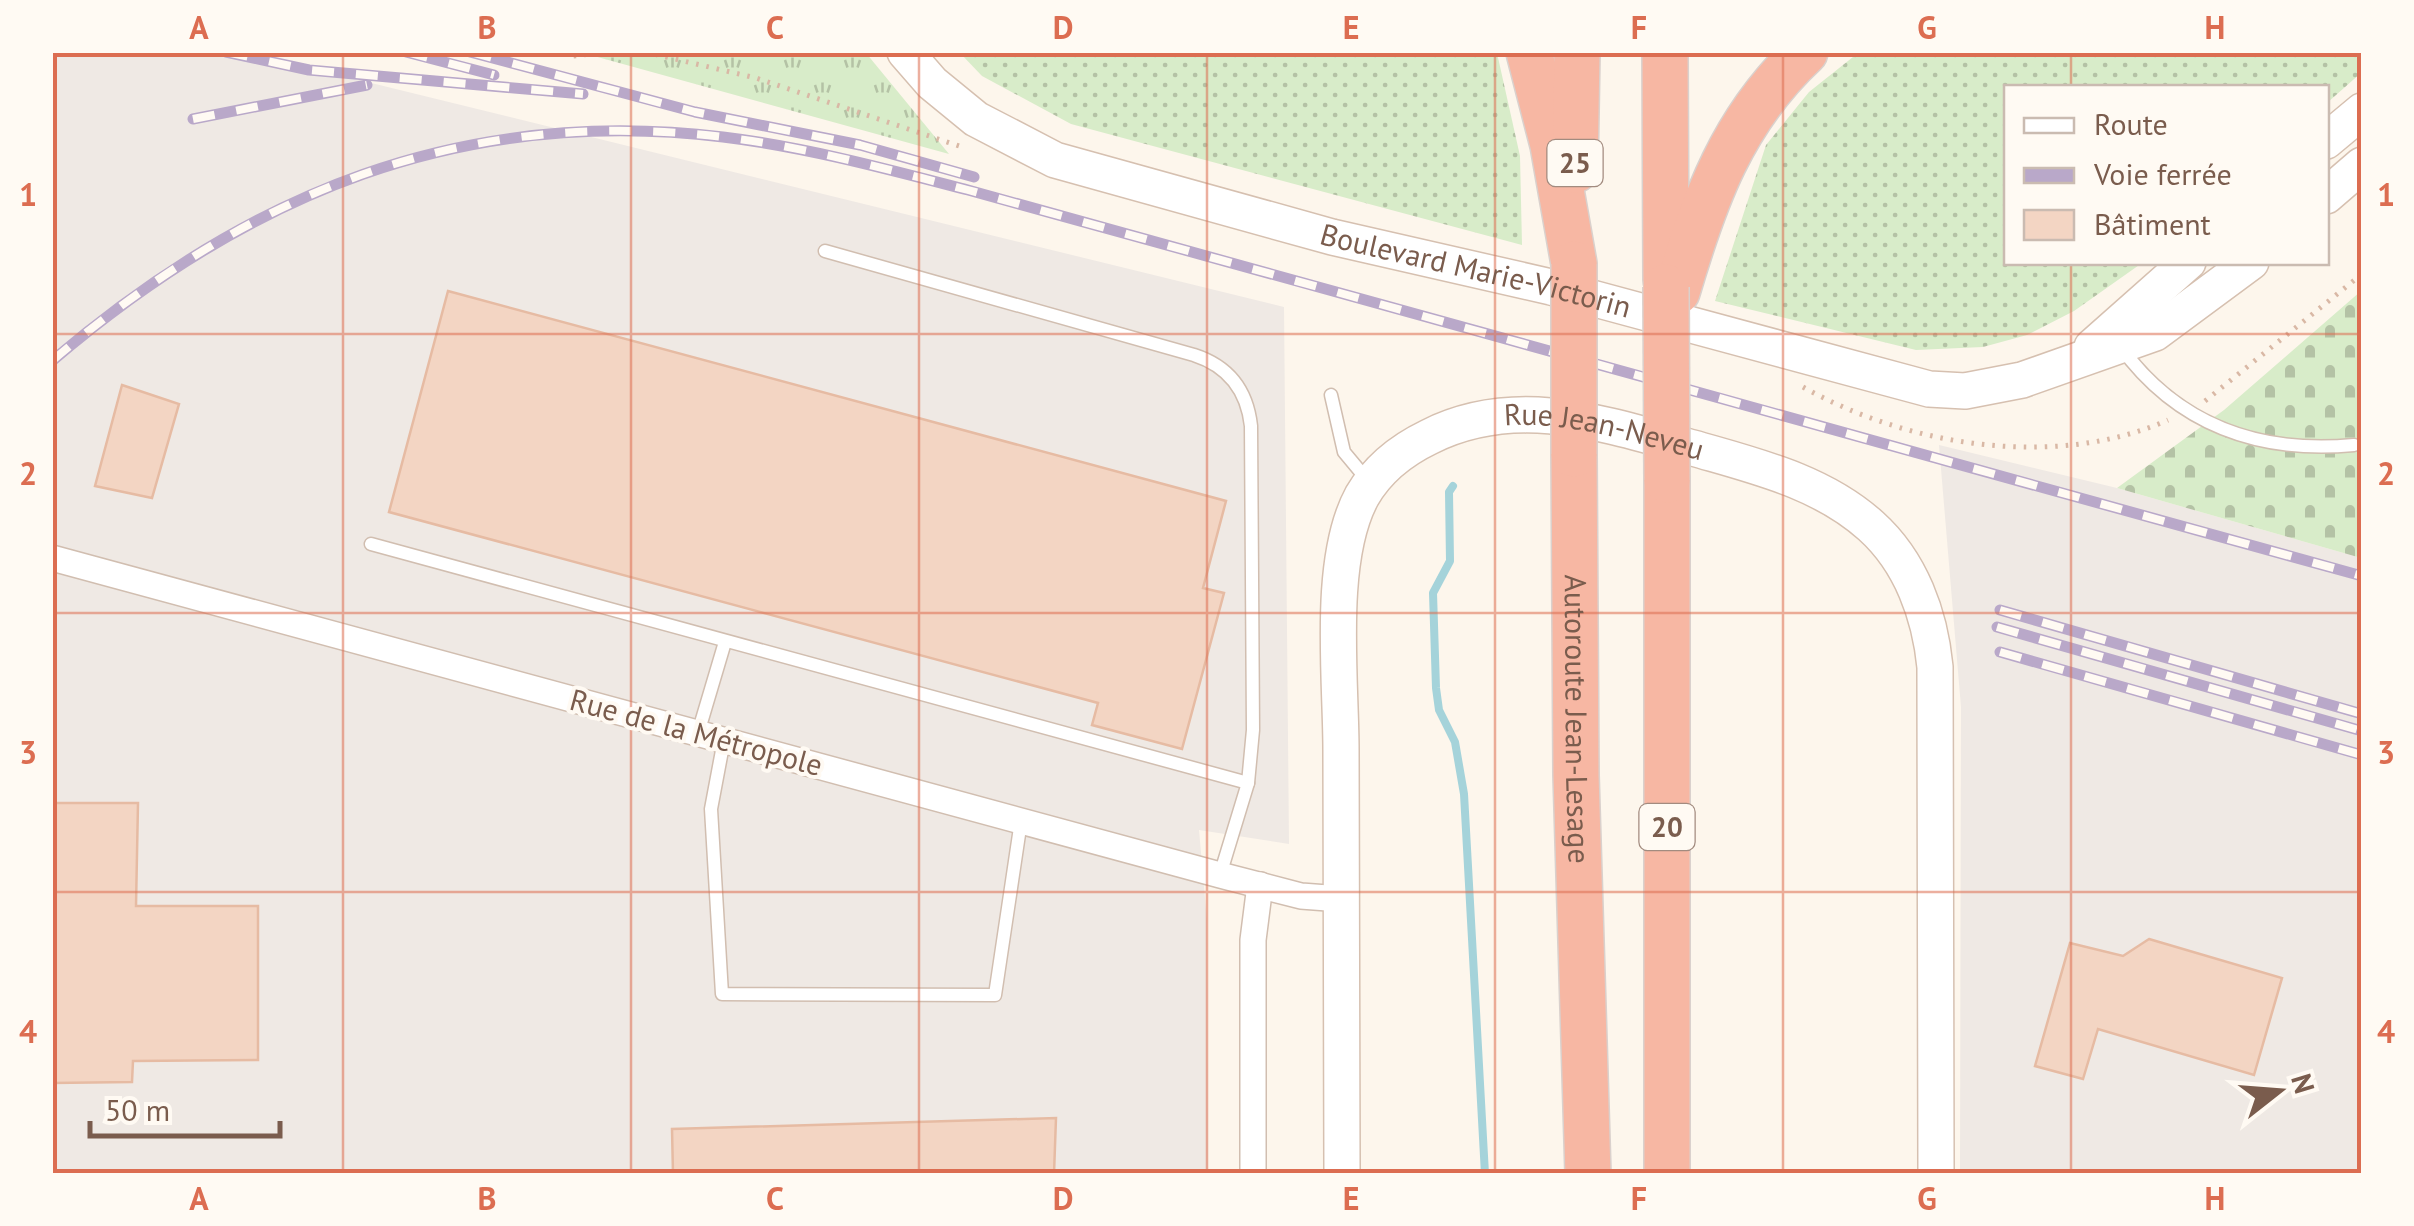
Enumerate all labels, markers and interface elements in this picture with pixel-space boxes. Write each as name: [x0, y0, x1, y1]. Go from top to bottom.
text: A: [189, 6, 209, 48]
text: B: [478, 6, 496, 48]
text: C: [766, 6, 784, 48]
text: D: [1053, 6, 1073, 48]
text: E: [1343, 6, 1359, 48]
text: F: [1631, 6, 1647, 48]
text: G: [1917, 6, 1937, 48]
text: H: [2205, 6, 2225, 48]
legend: [2004, 85, 2329, 265]
text: Route: [2094, 104, 2168, 143]
road number: 25: [1548, 140, 1602, 186]
text: Voie ferrée: [2093, 154, 2232, 193]
text: 1: [19, 173, 37, 215]
text: 1: [2377, 173, 2395, 215]
text: Bâtiment: [2094, 204, 2211, 243]
street label: Boulevard Marie-Victorin: [1316, 214, 1636, 326]
street label: Rue Jean-Neveu: [1503, 394, 1709, 468]
text: 2: [19, 452, 37, 494]
text: 2: [2377, 452, 2395, 494]
street label: Autoroute Jean-Lesage: [1557, 574, 1600, 864]
street label: Rue de la Métropole: [566, 679, 827, 784]
text: 3: [19, 731, 37, 773]
text: 3: [2377, 731, 2395, 773]
road number: 20: [1640, 804, 1694, 850]
text: 4: [19, 1010, 37, 1052]
text: 4: [2377, 1010, 2395, 1052]
north arrow: [2229, 1041, 2329, 1141]
text: N: [2283, 1069, 2324, 1098]
scale bar: [90, 1076, 280, 1138]
text: 50 m: [105, 1090, 170, 1129]
text: A: [189, 1177, 209, 1219]
text: B: [478, 1177, 496, 1219]
text: C: [766, 1177, 784, 1219]
text: D: [1053, 1177, 1073, 1219]
text: E: [1343, 1177, 1359, 1219]
text: F: [1631, 1177, 1647, 1219]
text: G: [1917, 1177, 1937, 1219]
text: H: [2205, 1177, 2225, 1219]

